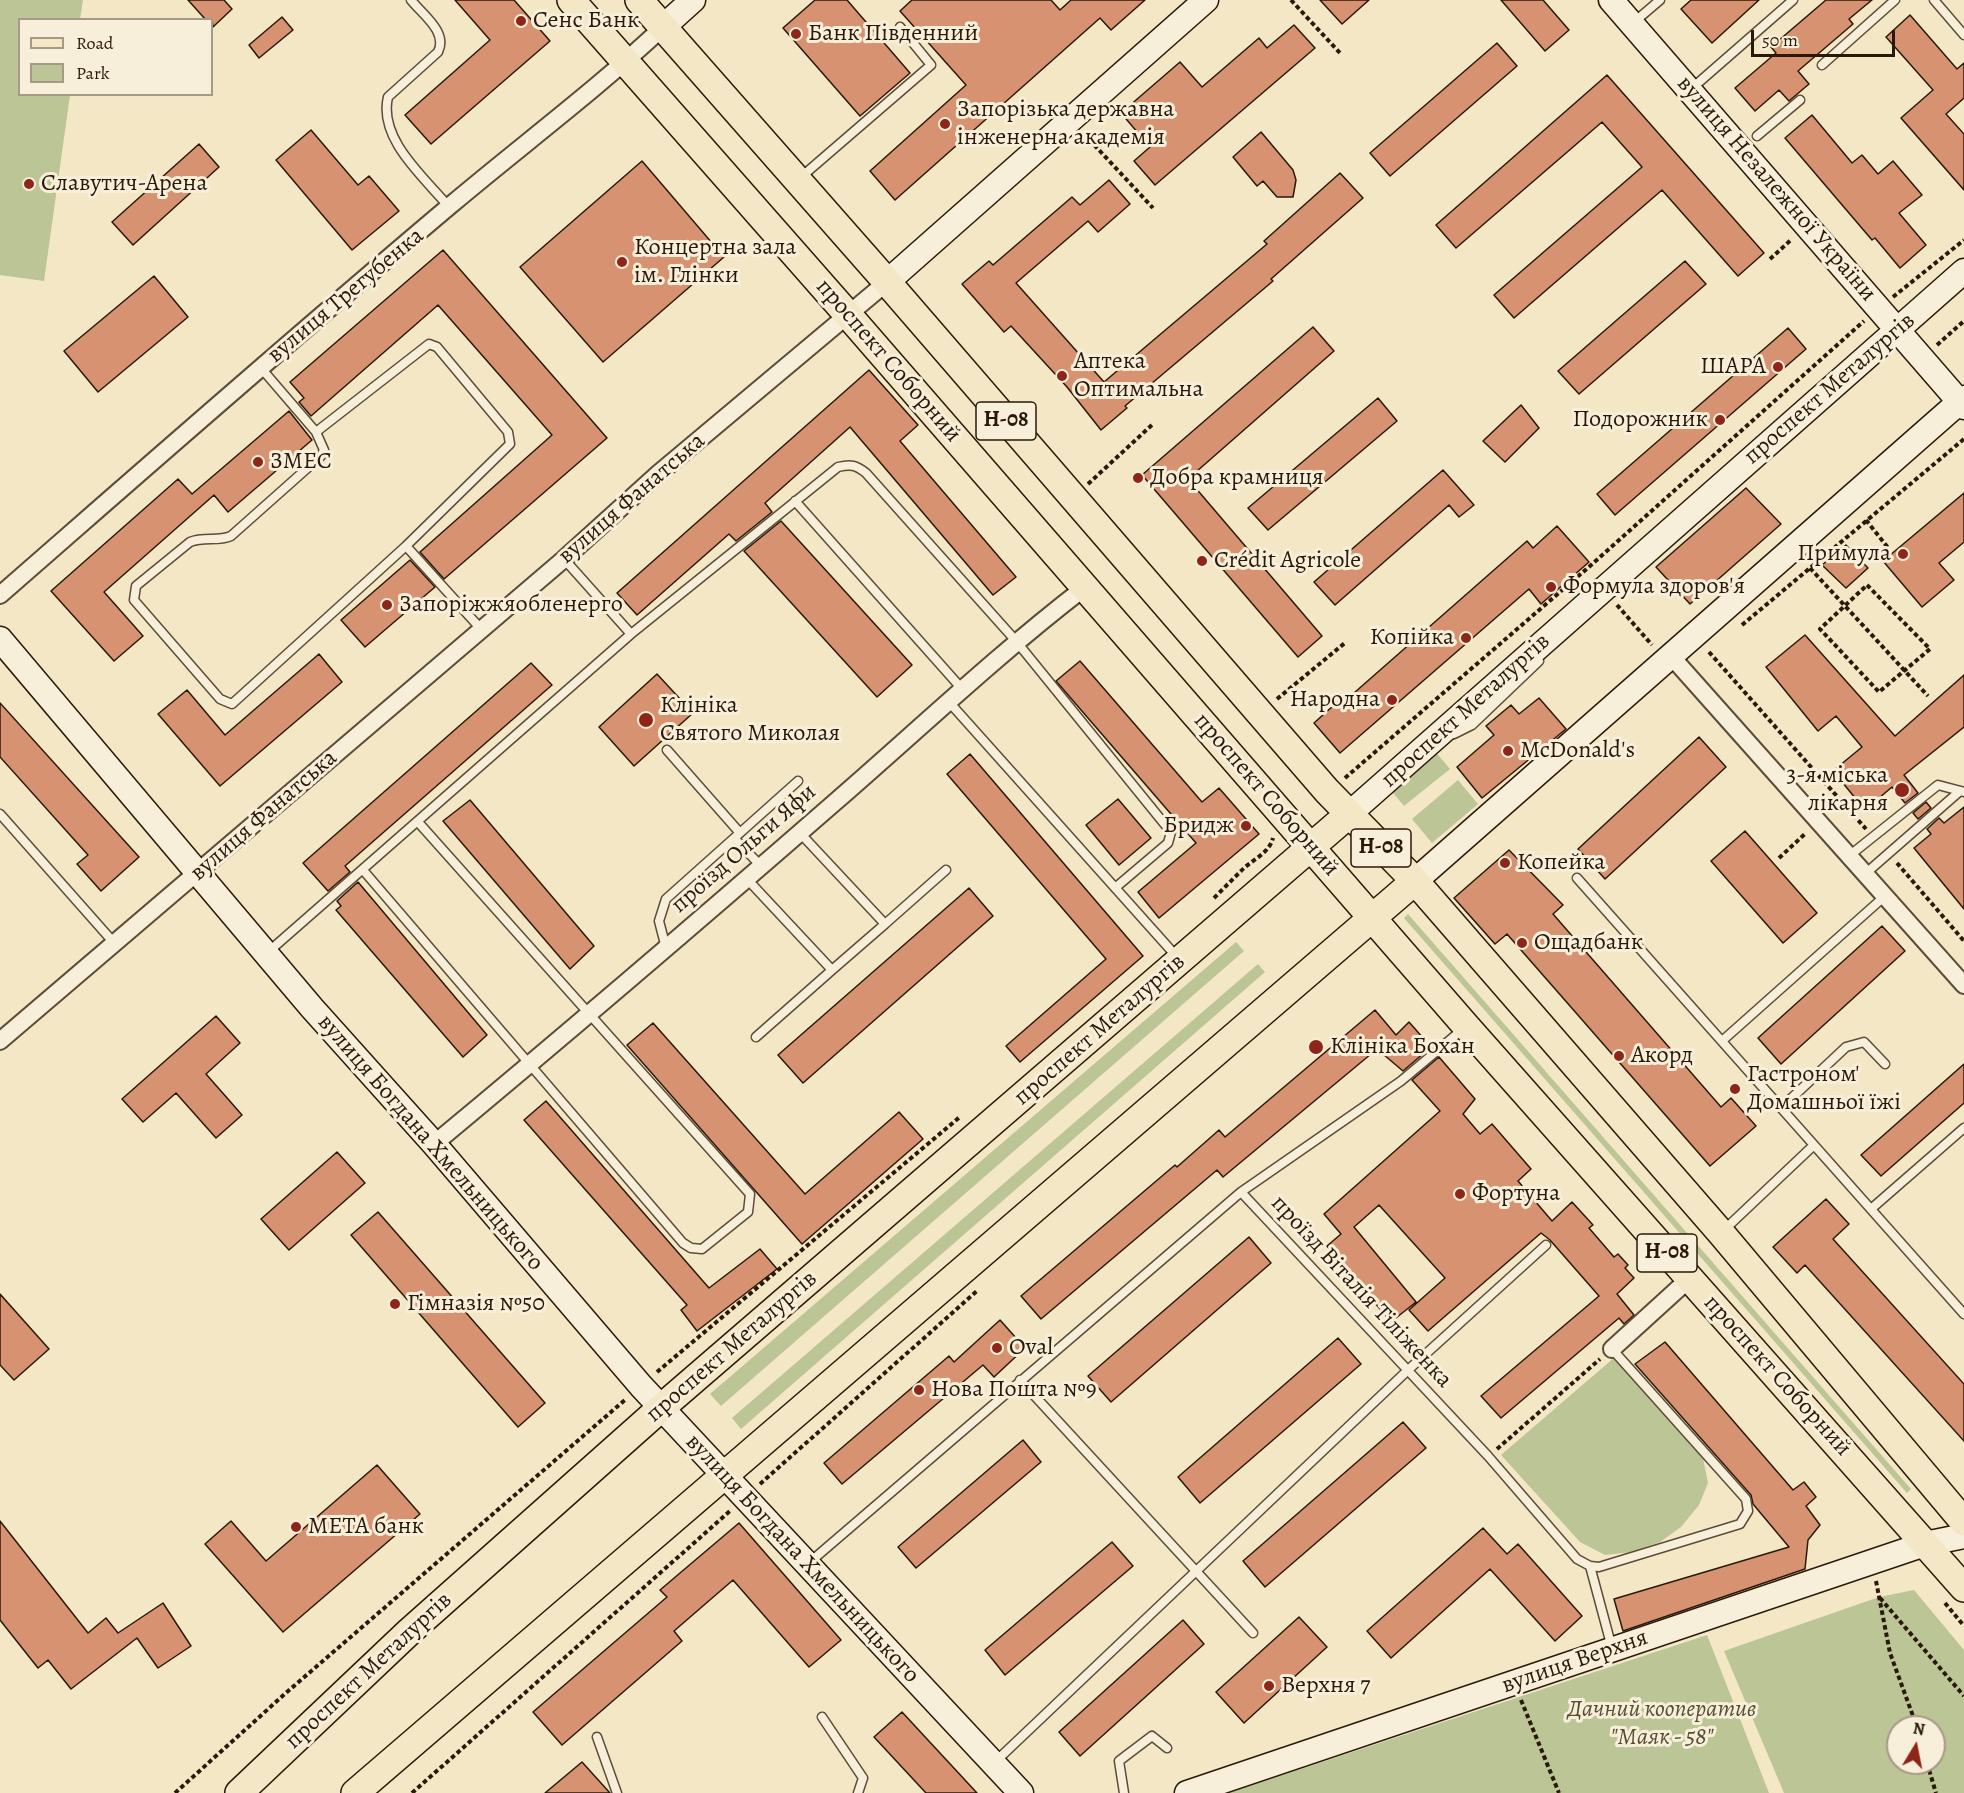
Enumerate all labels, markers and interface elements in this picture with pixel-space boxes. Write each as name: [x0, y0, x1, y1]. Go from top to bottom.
place label: Сенс Банк: [533, 7, 639, 35]
marker: Сенс Банк: [514, 14, 528, 28]
legend: [18, 18, 213, 96]
scale bar: [1754, 18, 1898, 56]
place label: Банк Південний: [808, 20, 978, 48]
marker: Банк Південний: [789, 27, 803, 41]
text: 50 m: [1762, 28, 1798, 52]
text: Road: [76, 31, 113, 55]
text: Park: [76, 61, 110, 85]
street label: вулиця Незалежної України: [1670, 70, 1882, 308]
place label: Запорізька державна інженерна академія: [957, 96, 1174, 152]
marker: Запорізька державна інженерна академія: [938, 117, 952, 131]
place label: Славутич-Арена: [41, 170, 208, 198]
marker: Славутич-Арена: [22, 177, 36, 191]
street label: вулиця Трегубенка: [262, 222, 430, 370]
place label: Концертна зала ім. Глінки: [634, 234, 796, 290]
marker: Концертна зала ім. Глінки: [615, 255, 629, 269]
street label: проспект Соборний: [809, 273, 967, 449]
street label: проспект Металургів: [1739, 307, 1921, 471]
place label: Аптека Оптимальна: [1074, 348, 1204, 404]
place label: ШАРА: [1700, 353, 1766, 381]
marker: ШАРА: [1771, 360, 1785, 374]
marker: Аптека Оптимальна: [1055, 369, 1069, 383]
road number: Н-08: [976, 402, 1036, 440]
place label: Подорожник: [1573, 406, 1708, 434]
marker: Подорожник: [1713, 413, 1727, 427]
street label: вулиця Фанатська: [553, 427, 711, 571]
place label: ЗМЕС: [270, 448, 332, 476]
marker: ЗМЕС: [251, 455, 265, 469]
place label: Добра крамниця: [1150, 464, 1324, 492]
marker: Добра крамниця: [1131, 471, 1145, 485]
place label: Примула: [1797, 540, 1891, 568]
place label: Crédit Agricole: [1214, 547, 1361, 575]
marker: Примула: [1896, 547, 1910, 561]
marker: Crédit Agricole: [1195, 554, 1209, 568]
place label: Формула здоров'я: [1563, 573, 1745, 601]
marker: Формула здоров'я: [1544, 580, 1558, 594]
place label: Запоріжжяобленерго: [399, 591, 623, 619]
marker: Запоріжжяобленерго: [380, 598, 394, 612]
place label: Копійка: [1370, 624, 1454, 652]
street label: проспект Металургів: [1376, 628, 1556, 794]
marker: Копійка: [1459, 631, 1473, 645]
place label: Народна: [1290, 686, 1380, 714]
place label: Клініка Святого Миколая: [660, 692, 840, 748]
marker: Народна: [1385, 693, 1399, 707]
street label: проспект Соборний: [1187, 707, 1345, 883]
marker: Клініка Святого Миколая: [637, 711, 655, 729]
place label: McDonald's: [1520, 737, 1635, 765]
street label: вулиця Фанатська: [185, 744, 343, 888]
marker: McDonald's: [1501, 744, 1515, 758]
place label: 3-я міська лікарня: [1786, 762, 1888, 818]
street label: проїзд Ольги Яфи: [666, 778, 822, 920]
marker: 3-я міська лікарня: [1893, 781, 1911, 799]
place label: Бридж: [1163, 812, 1234, 840]
marker: Бридж: [1239, 819, 1253, 833]
road number: Н-08: [1351, 829, 1411, 867]
place label: Копейка: [1517, 849, 1605, 877]
marker: Копейка: [1498, 856, 1512, 870]
place label: Ощадбанк: [1534, 929, 1643, 957]
marker: Ощадбанк: [1515, 936, 1529, 950]
street label: проспект Металургів: [1009, 948, 1191, 1112]
street label: вулиця Богдана Хмельницького: [311, 1009, 549, 1277]
place label: Клініка Бохан: [1330, 1033, 1475, 1061]
marker: Клініка Бохан: [1307, 1038, 1325, 1056]
place label: Акорд: [1631, 1042, 1693, 1070]
marker: Акорд: [1612, 1049, 1626, 1063]
place label: Гастроном' Домашньої їжі: [1747, 1061, 1901, 1117]
marker: Гастроном' Домашньої їжі: [1728, 1082, 1742, 1096]
place label: Фортуна: [1472, 1180, 1560, 1208]
marker: Фортуна: [1453, 1187, 1467, 1201]
street label: проїзд Віталія Тіліженка: [1264, 1190, 1458, 1394]
road number: Н-08: [1637, 1234, 1697, 1272]
street label: проспект Металургів: [641, 1265, 823, 1429]
street label: проспект Соборний: [1697, 1289, 1857, 1463]
place label: Гімназія №50: [407, 1290, 545, 1318]
marker: Гімназія №50: [388, 1297, 402, 1311]
place label: Oval: [1009, 1334, 1053, 1362]
marker: Oval: [990, 1341, 1004, 1355]
place label: Нова Пошта №9: [931, 1376, 1097, 1404]
marker: Нова Пошта №9: [912, 1383, 926, 1397]
street label: вулиця Богдана Хмельницького: [679, 1428, 925, 1690]
place label: МЕТА банк: [308, 1513, 424, 1541]
marker: МЕТА банк: [289, 1520, 303, 1534]
street label: проспект Металургів: [280, 1586, 458, 1756]
street label: вулиця Верхня: [1498, 1624, 1652, 1700]
place label: Верхня 7: [1281, 1672, 1370, 1700]
marker: Верхня 7: [1262, 1679, 1276, 1693]
park label: Дачний кооператив "Маяк - 58": [1568, 1696, 1756, 1752]
north arrow: [1886, 1715, 1946, 1775]
text: N: [1911, 1717, 1926, 1741]

